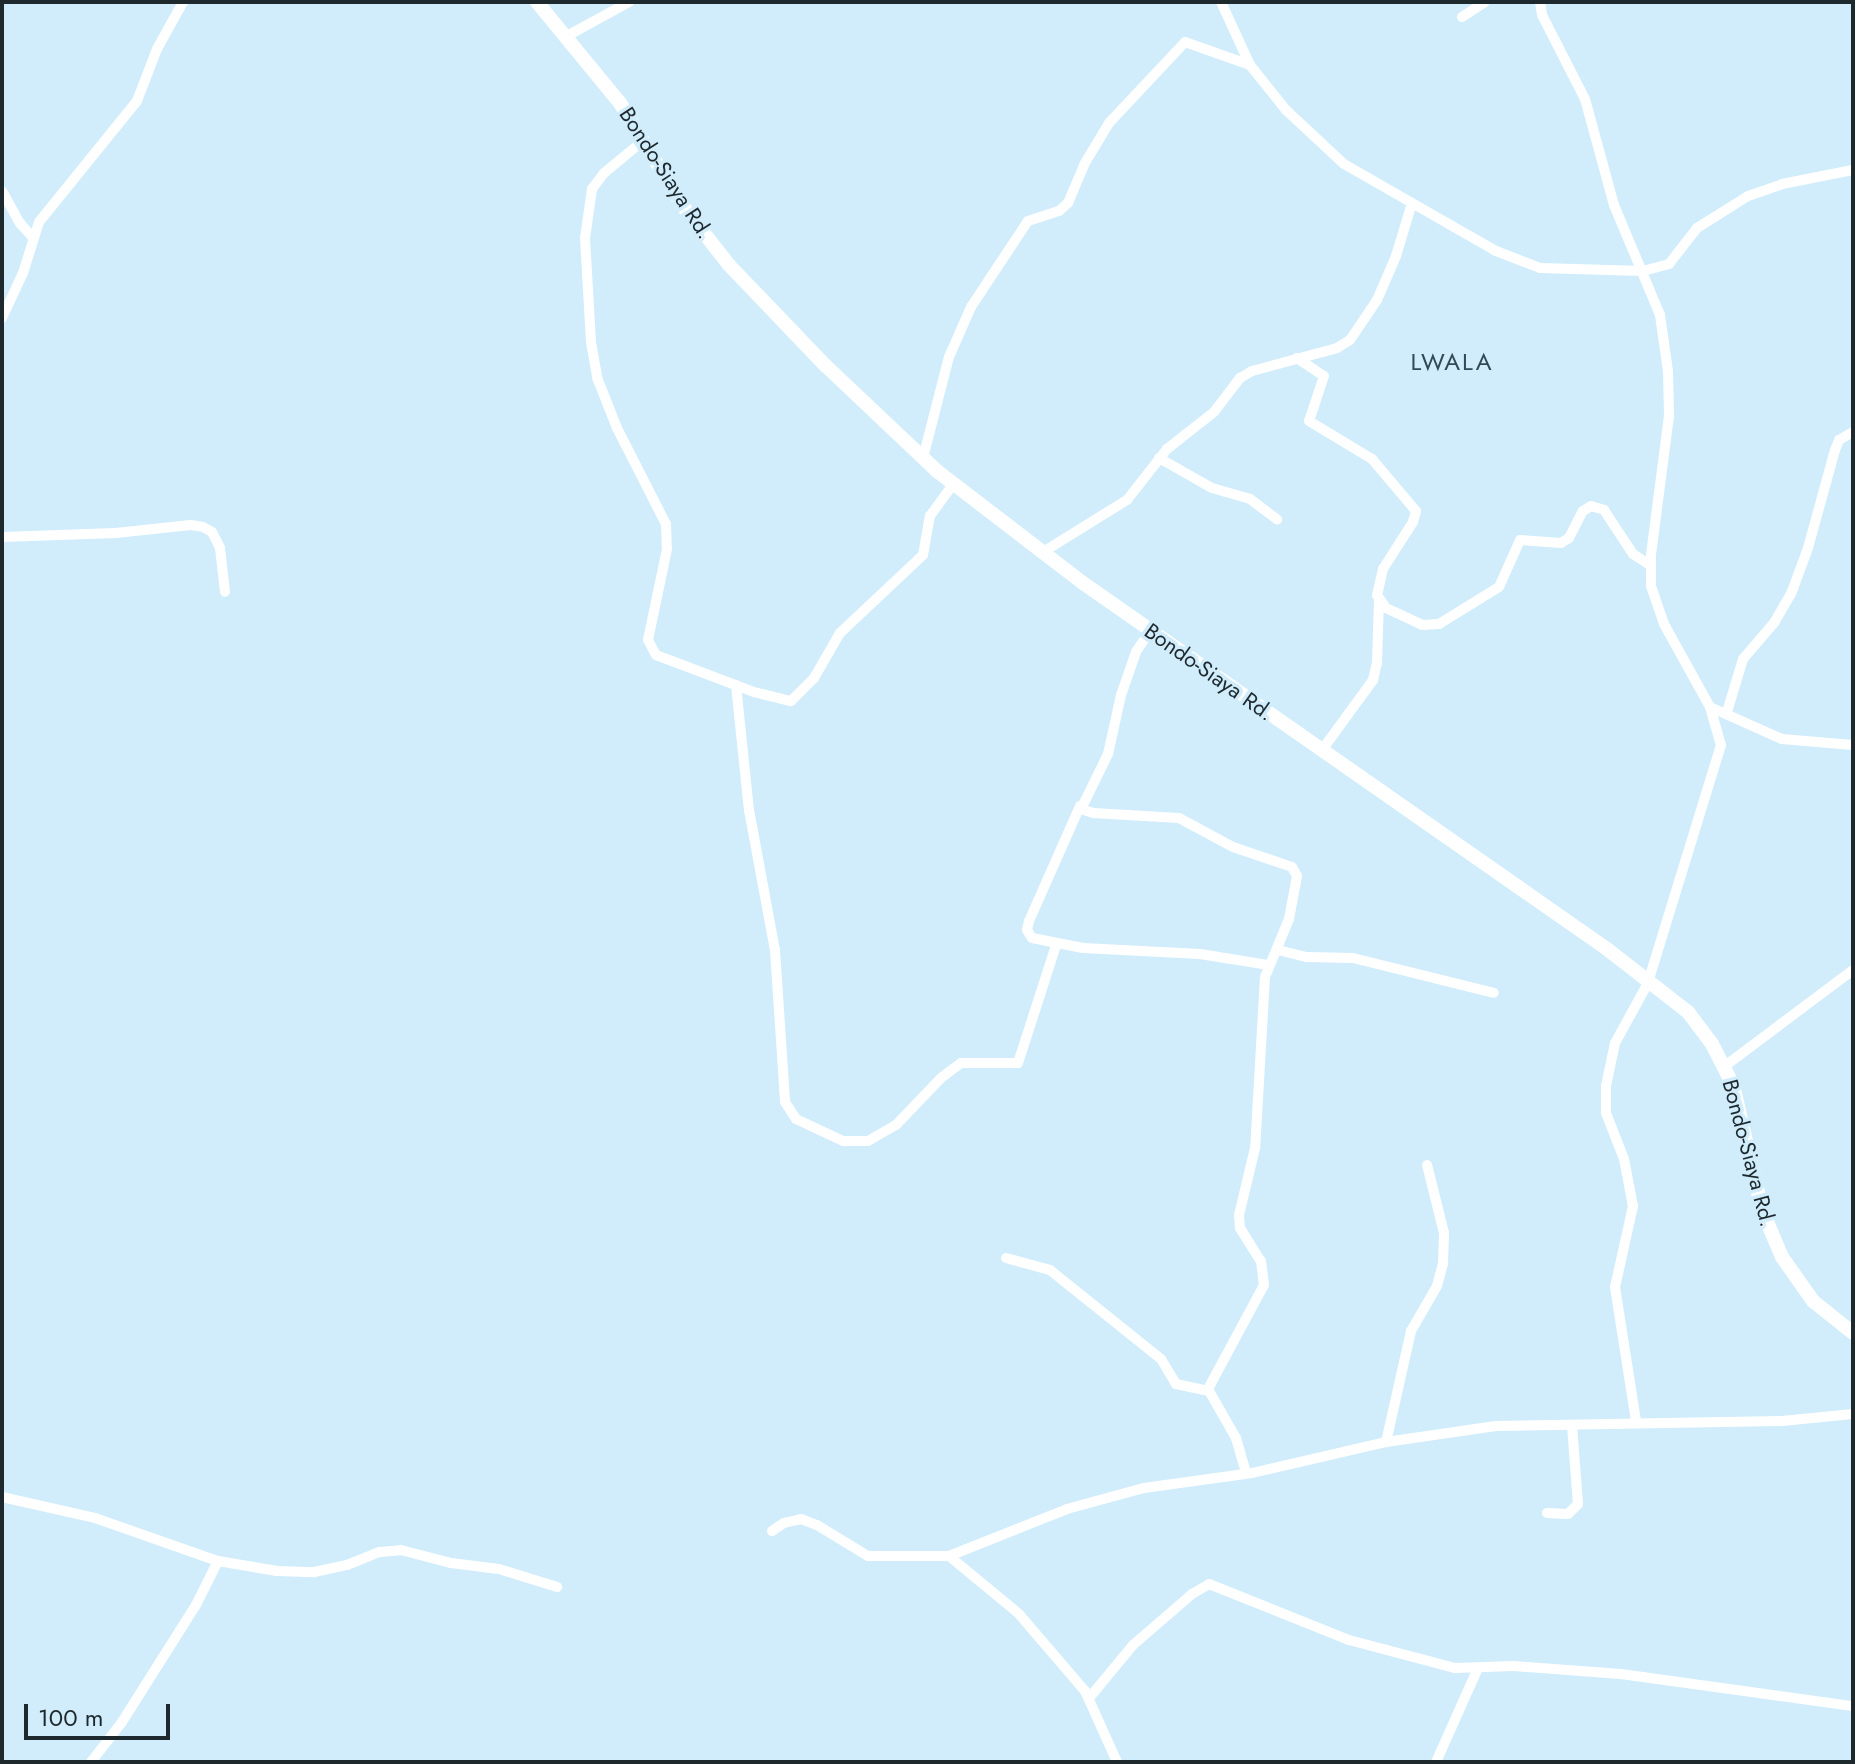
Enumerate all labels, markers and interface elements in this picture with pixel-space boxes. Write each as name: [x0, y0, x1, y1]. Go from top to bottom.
street label: Bondo-Siaya Rd.: [614, 102, 718, 244]
district label: LWALA: [1411, 348, 1493, 376]
street label: Bondo-Siaya Rd.: [1139, 618, 1279, 726]
street label: Bondo-Siaya Rd.: [1717, 1076, 1781, 1230]
scale bar: [28, 1688, 174, 1738]
text: 100 m: [38, 1700, 104, 1735]

